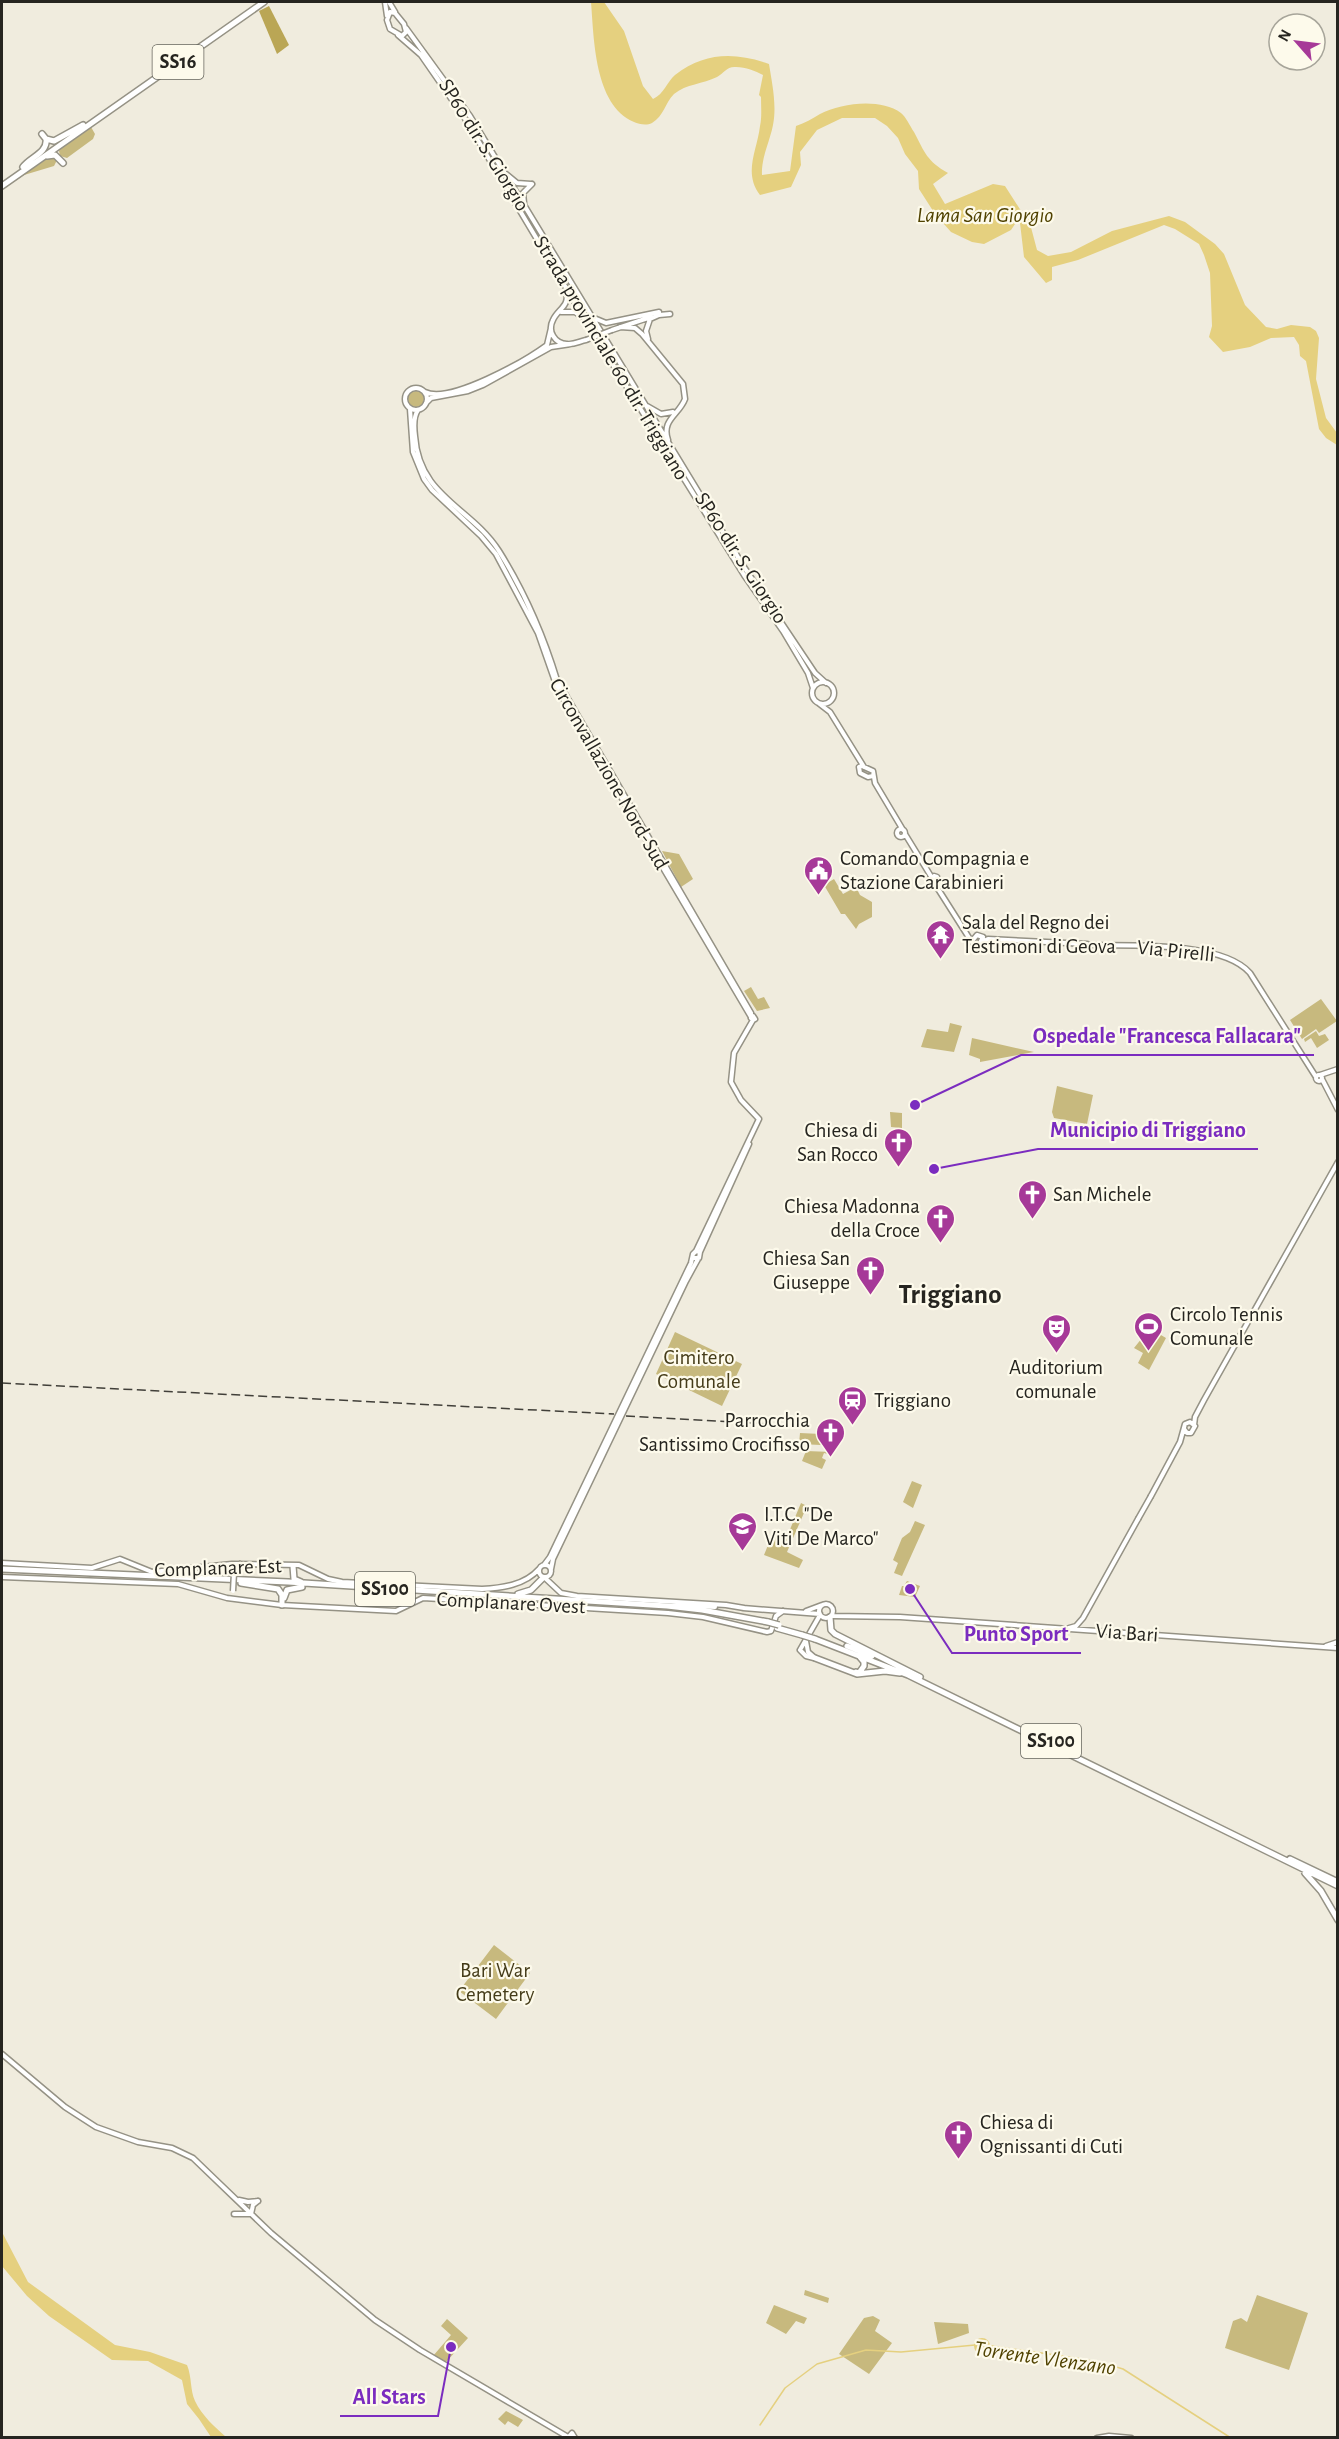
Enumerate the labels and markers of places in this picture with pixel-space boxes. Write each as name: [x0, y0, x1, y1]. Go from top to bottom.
place label: Comando Compagnia e Stazione Carabinieri: [840, 848, 1029, 893]
public building icon: Comando Compagnia e Stazione Carabinieri: [803, 854, 835, 896]
place label: Sala del Regno dei Testimoni di Geova: [962, 912, 1116, 957]
temple icon: Sala del Regno dei Testimoni di Geova: [925, 918, 957, 960]
callout: Ospedale "Francesca Fallacara": [1021, 1015, 1314, 1055]
callout: Municipio di Triggiano: [1038, 1109, 1258, 1149]
place label: Chiesa di San Rocco: [797, 1120, 878, 1165]
church icon: Chiesa di San Rocco: [883, 1126, 915, 1168]
church icon: San Michele: [1016, 1178, 1048, 1220]
place label: San Michele: [1053, 1184, 1152, 1205]
place label: Chiesa Madonna della Croce: [784, 1196, 920, 1241]
church icon: Chiesa Madonna della Croce: [925, 1202, 957, 1244]
place label: Chiesa San Giuseppe: [763, 1248, 850, 1293]
church icon: Chiesa San Giuseppe: [855, 1254, 887, 1296]
place label: Circolo Tennis Comunale: [1170, 1304, 1283, 1349]
sports icon: Circolo Tennis Comunale: [1133, 1310, 1165, 1352]
theatre icon: Auditorium comunale: [1040, 1312, 1072, 1354]
place label: Auditorium comunale: [1009, 1357, 1103, 1402]
station icon: Triggiano: [837, 1384, 869, 1426]
place label: Triggiano: [874, 1390, 951, 1411]
place label: Parrocchia Santissimo Crocifisso: [639, 1410, 810, 1455]
church icon: Parrocchia Santissimo Crocifisso: [815, 1416, 847, 1458]
place label: I.T.C. "De Viti De Marco": [764, 1504, 879, 1549]
school or university icon: I.T.C. "De Viti De Marco": [727, 1510, 759, 1552]
callout: Punto Sport: [952, 1613, 1081, 1653]
place label: Chiesa di Ognissanti di Cuti: [980, 2112, 1123, 2157]
church icon: Chiesa di Ognissanti di Cuti: [943, 2118, 975, 2160]
callout: All Stars: [340, 2376, 438, 2416]

